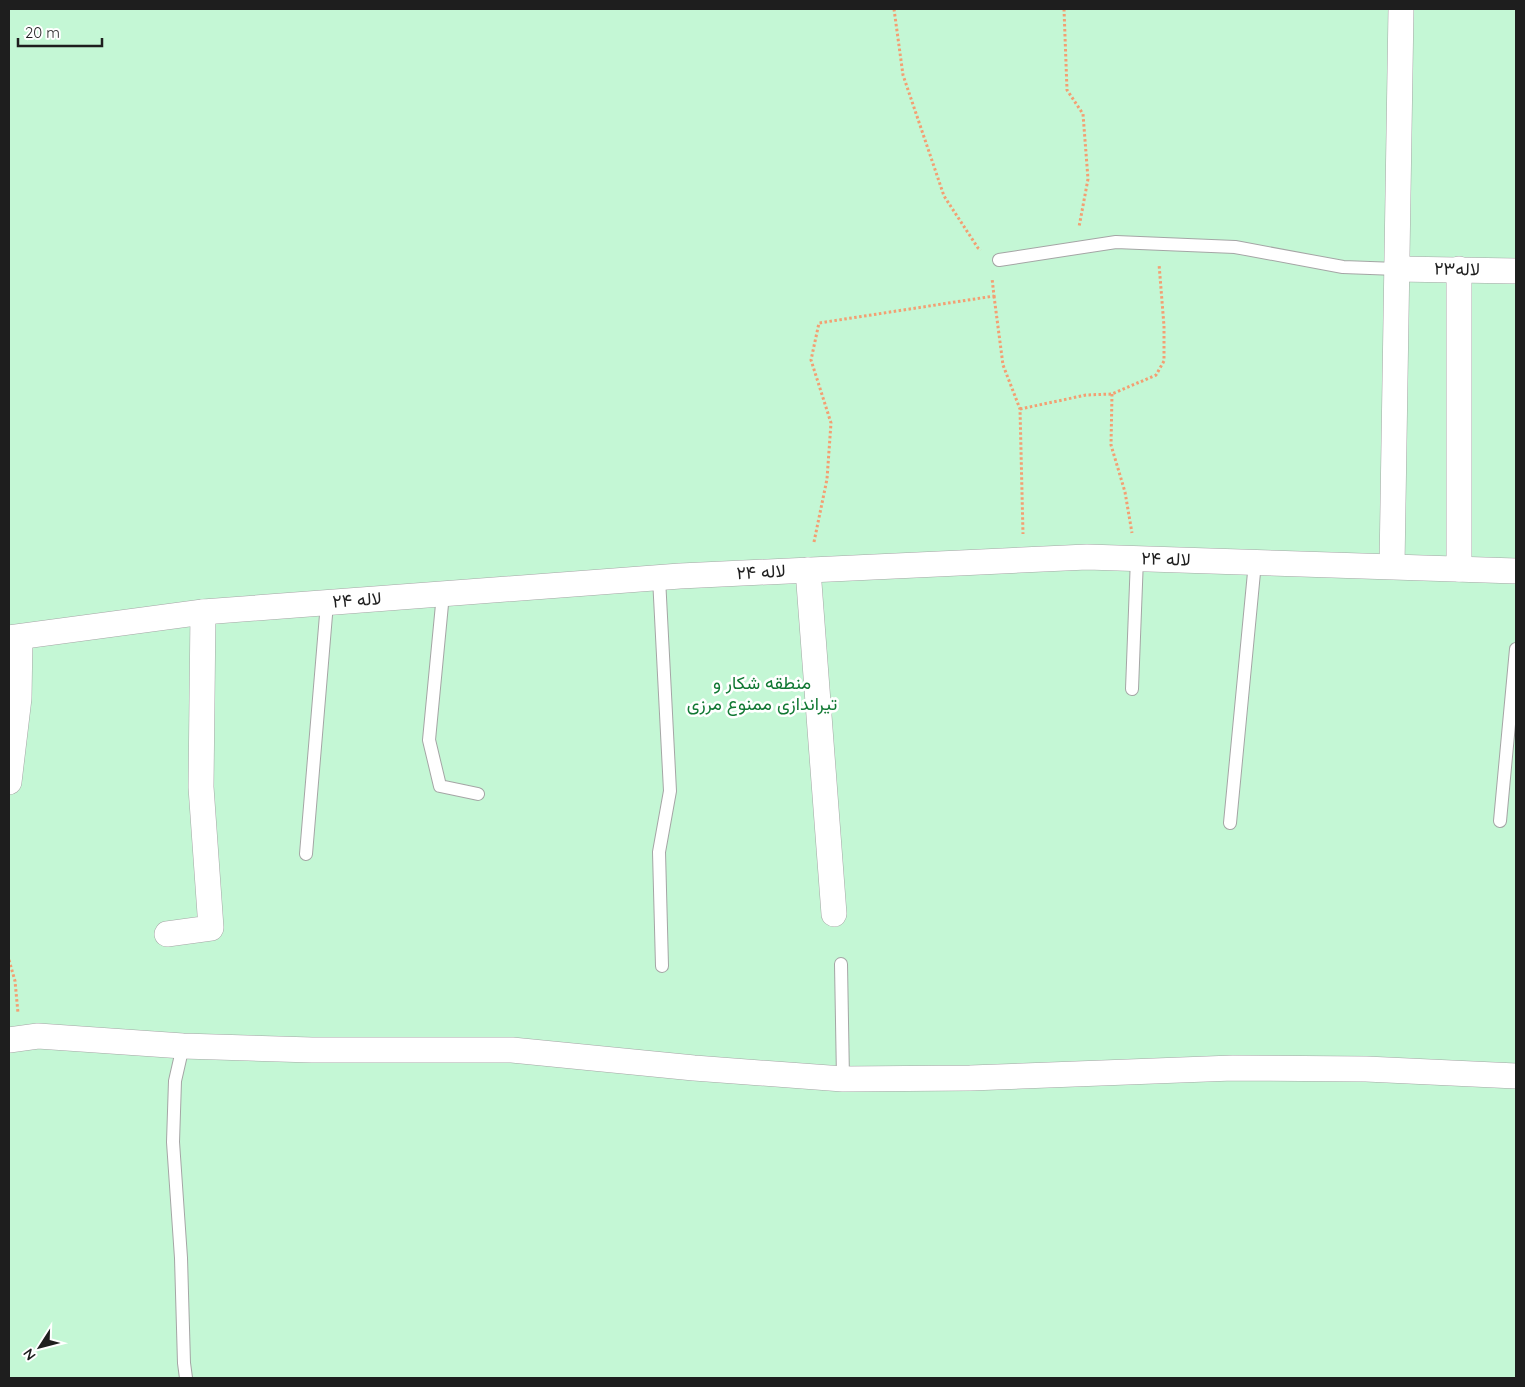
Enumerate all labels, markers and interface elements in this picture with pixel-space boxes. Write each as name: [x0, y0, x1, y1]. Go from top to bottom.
scale bar: [18, 15, 101, 47]
text: 20 m: [25, 23, 60, 42]
street label: لاله۲۳: [1434, 257, 1480, 280]
street label: لاله ۲۴: [1141, 546, 1191, 571]
street label: لاله ۲۴: [736, 559, 786, 584]
street label: لاله ۲۴: [332, 586, 382, 613]
park label: منطقه شکار و تیراندازی ممنوع مرزی: [687, 671, 837, 716]
north arrow: [15, 1322, 65, 1372]
text: N: [19, 1345, 40, 1364]

